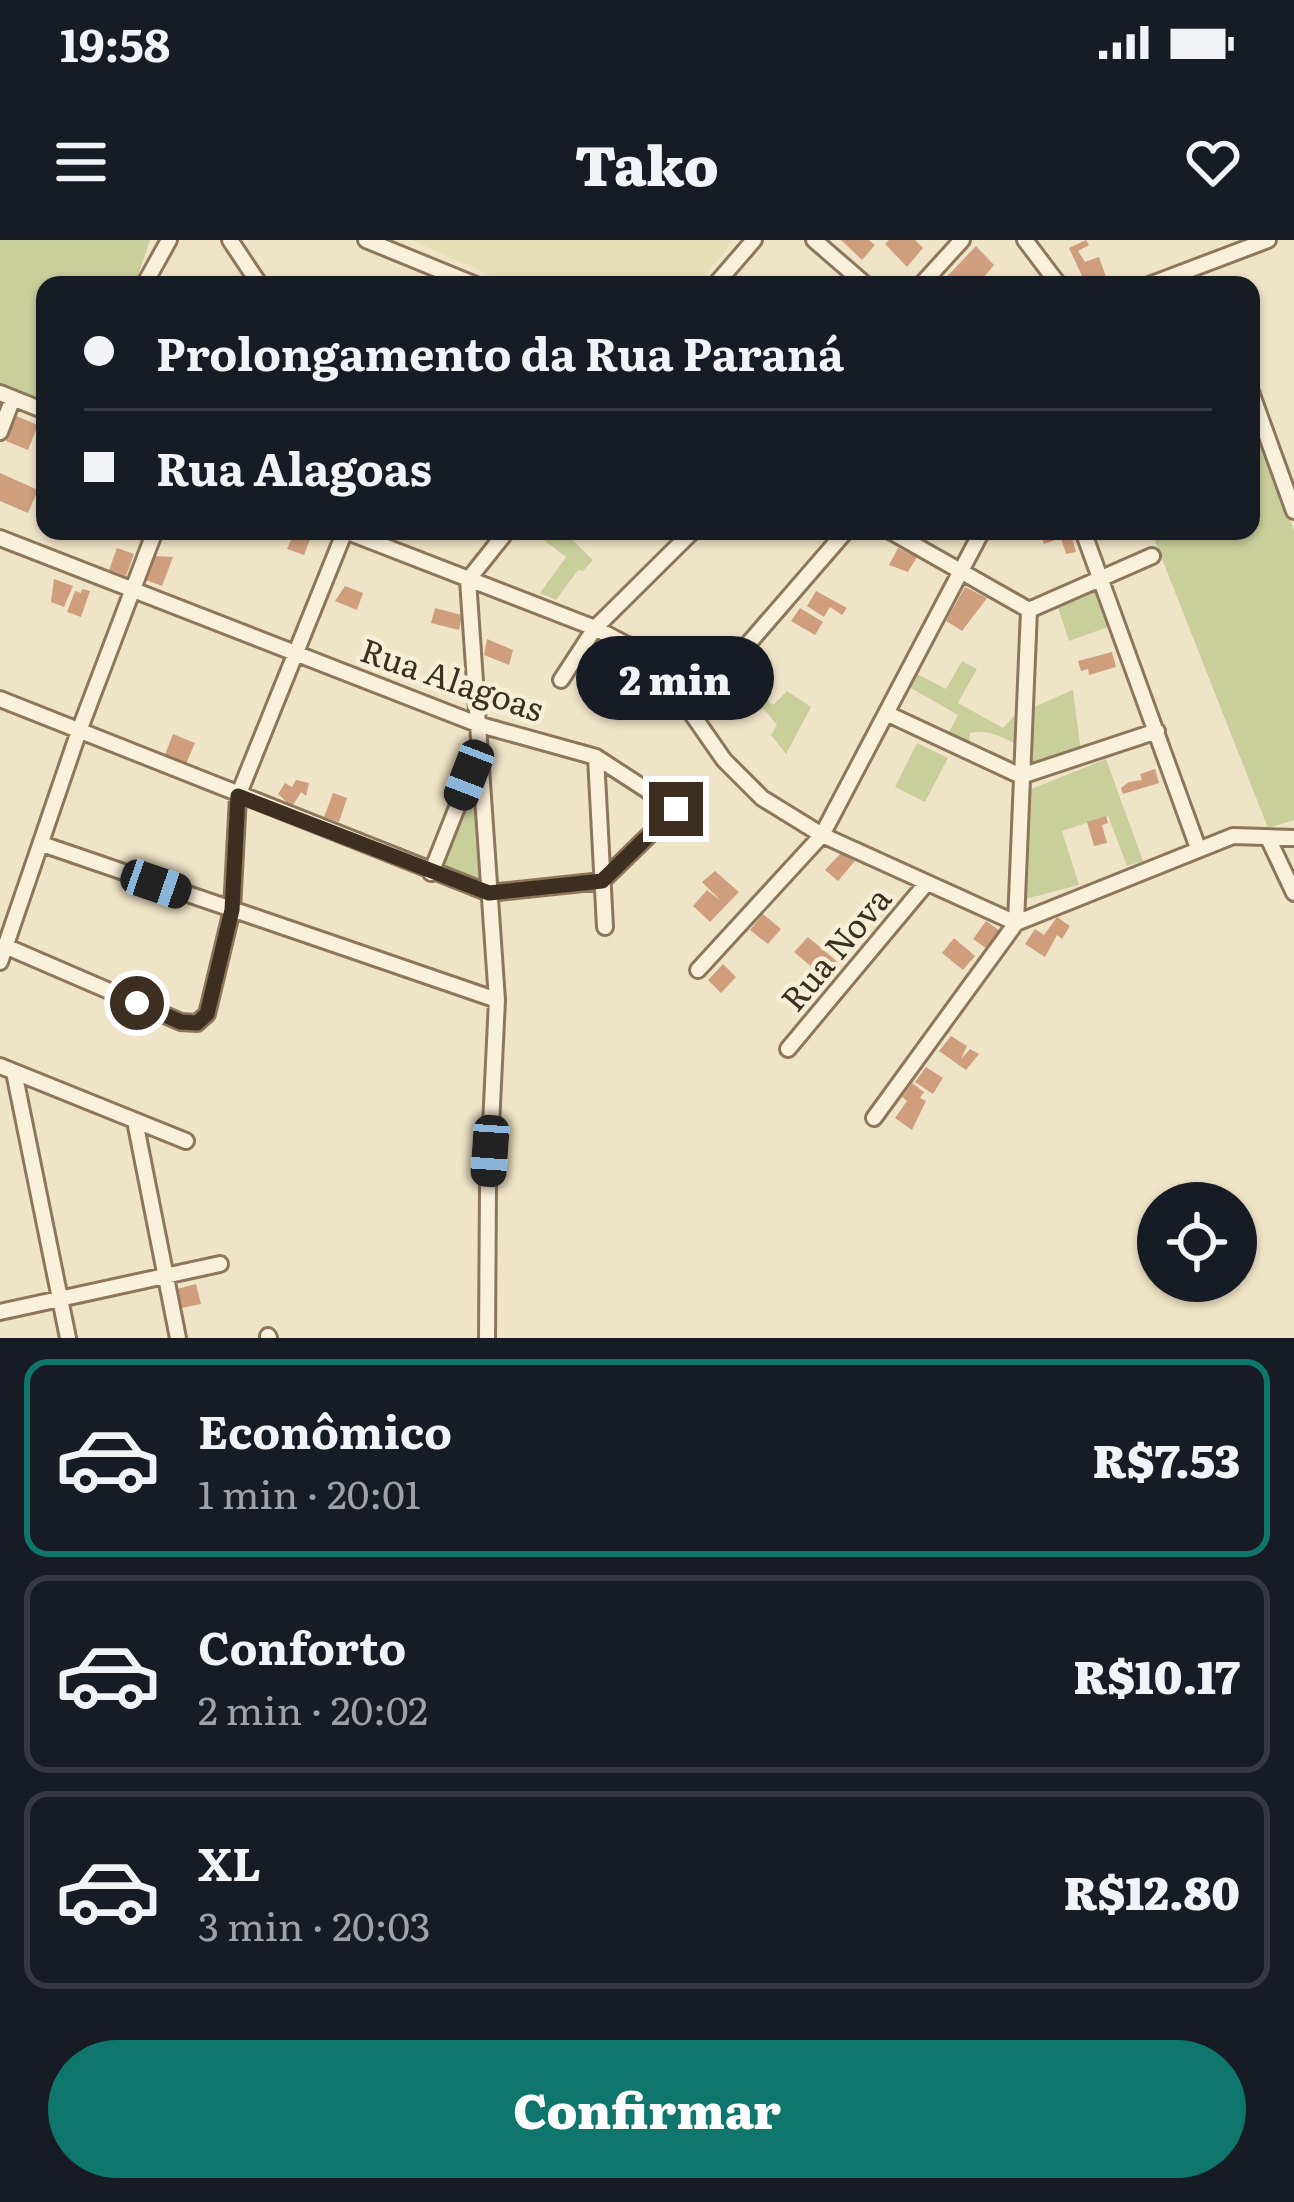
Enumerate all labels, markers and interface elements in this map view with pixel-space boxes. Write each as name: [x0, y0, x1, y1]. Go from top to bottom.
text: 19:58: [60, 9, 170, 76]
text: Tako: [575, 122, 719, 203]
icon: menu: [48, 129, 114, 195]
icon: heart: [1180, 129, 1246, 195]
text: Prolongamento da Rua Paraná: [156, 318, 844, 385]
text: Rua Alagoas: [156, 433, 432, 500]
street label: Rua Alagoas: [355, 623, 551, 732]
callout: 2 min: [577, 635, 775, 719]
text: 2 min: [619, 649, 731, 707]
car: [439, 735, 499, 815]
route end: [649, 782, 703, 836]
car: [116, 855, 196, 913]
street label: Rua Nova: [767, 874, 901, 1020]
route start: [110, 976, 164, 1030]
car: [470, 1114, 510, 1188]
map controls: [1137, 1182, 1257, 1302]
button: locate: [1137, 1182, 1257, 1302]
text: Econômico: [198, 1396, 452, 1463]
icon: car: [54, 1404, 162, 1512]
text: R$7.53: [1093, 1425, 1240, 1492]
text: 1 min · 20:01: [198, 1463, 421, 1521]
text: Conforto: [198, 1612, 406, 1679]
icon: car: [54, 1620, 162, 1728]
text: R$10.17: [1073, 1641, 1240, 1708]
text: 2 min · 20:02: [198, 1679, 428, 1737]
text: XL: [198, 1828, 261, 1895]
icon: car: [54, 1836, 162, 1944]
text: R$12.80: [1064, 1857, 1240, 1924]
text: 3 min · 20:03: [198, 1895, 431, 1953]
button: Confirmar: [48, 2040, 1246, 2178]

